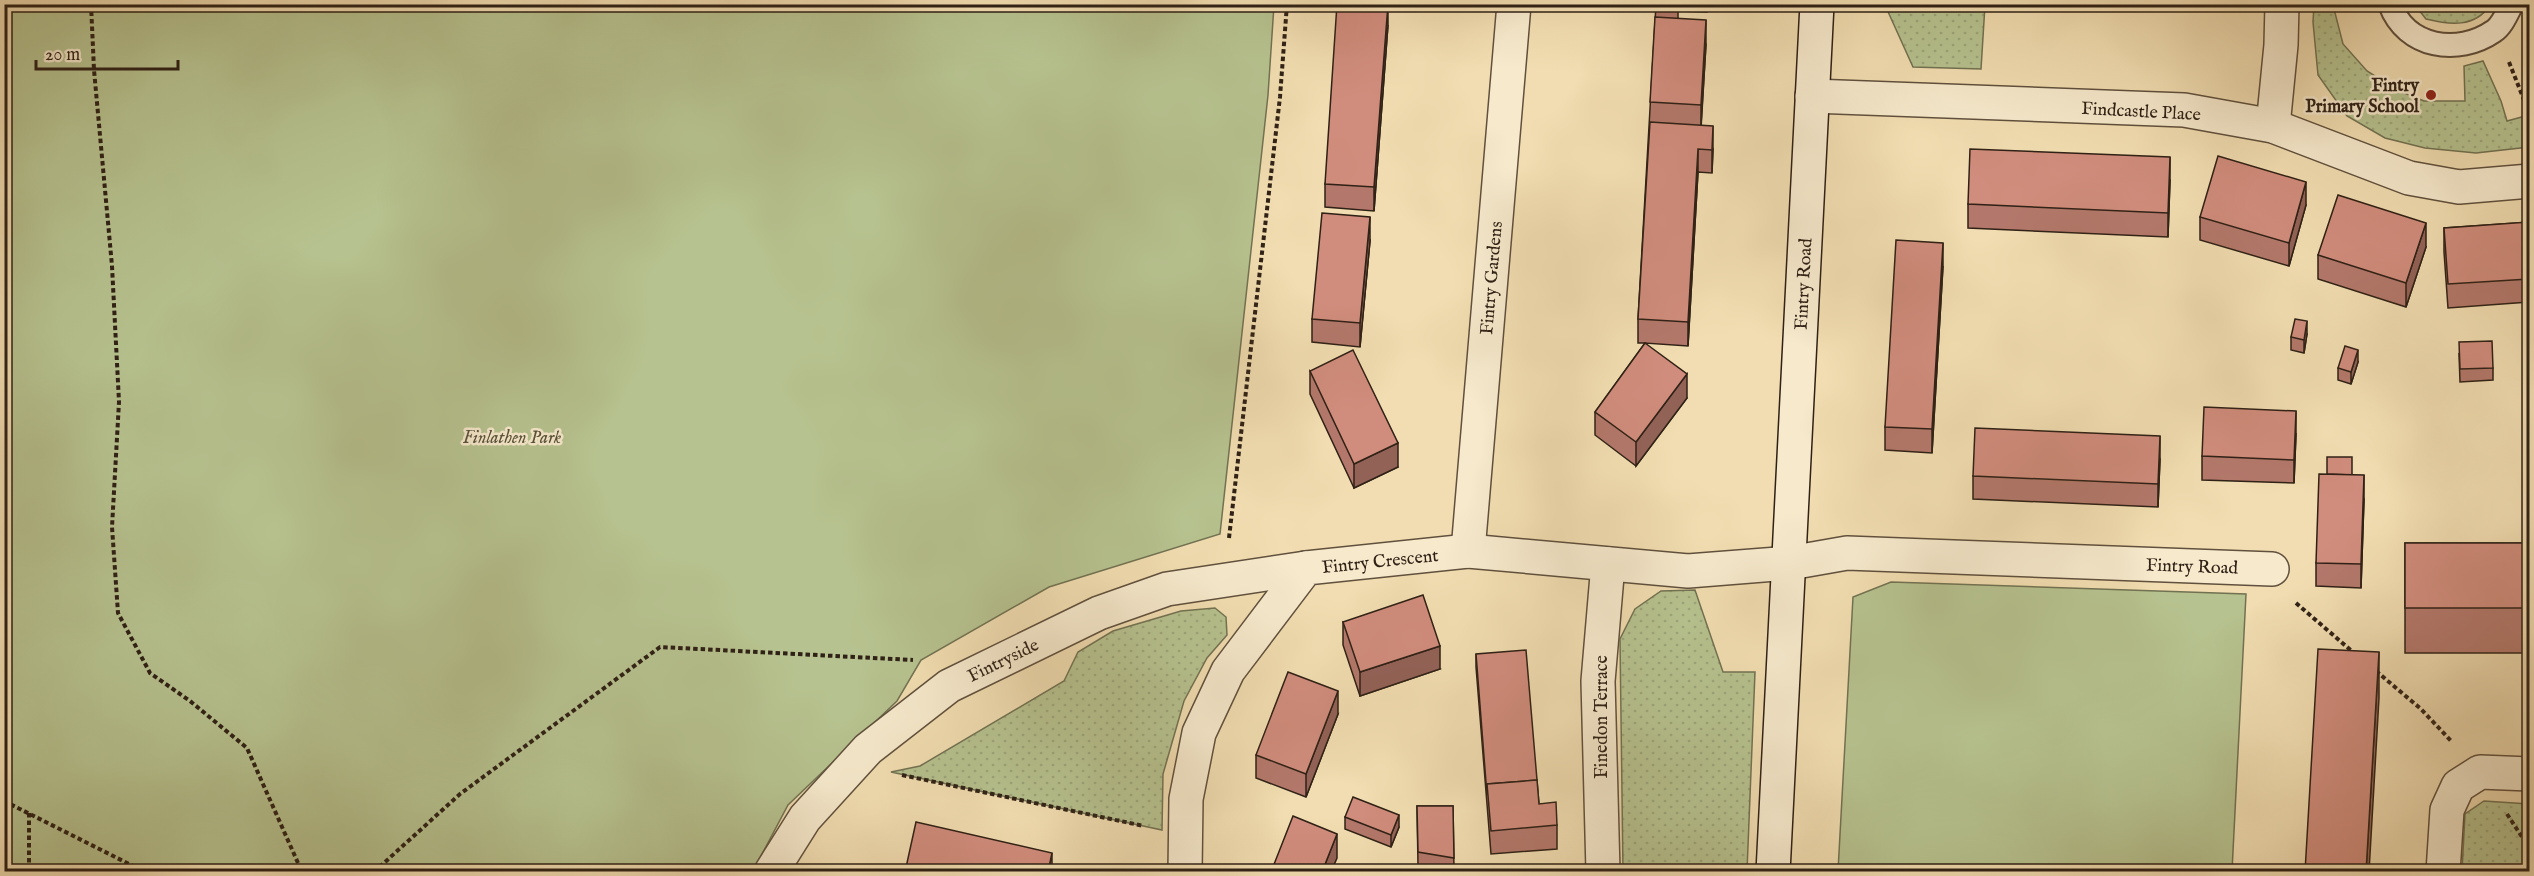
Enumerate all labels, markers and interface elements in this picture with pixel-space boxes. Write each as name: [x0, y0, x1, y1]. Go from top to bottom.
scale bar: [36, 33, 178, 71]
text: 20 m: [45, 44, 80, 67]
place label: Fintry Primary School: [2305, 75, 2420, 119]
marker: Fintry Primary School: [2424, 88, 2438, 102]
street label: Findcastle Place: [2081, 98, 2201, 127]
street label: Fintry Gardens: [1476, 220, 1509, 336]
street label: Fintry Road: [1791, 237, 1818, 331]
park label: Finlathen Park: [463, 427, 561, 450]
street label: Fintry Crescent: [1321, 545, 1440, 580]
street label: Fintry Road: [2146, 554, 2239, 581]
street label: Fintryside: [964, 634, 1043, 688]
street label: Finedon Terrace: [1591, 655, 1614, 779]

